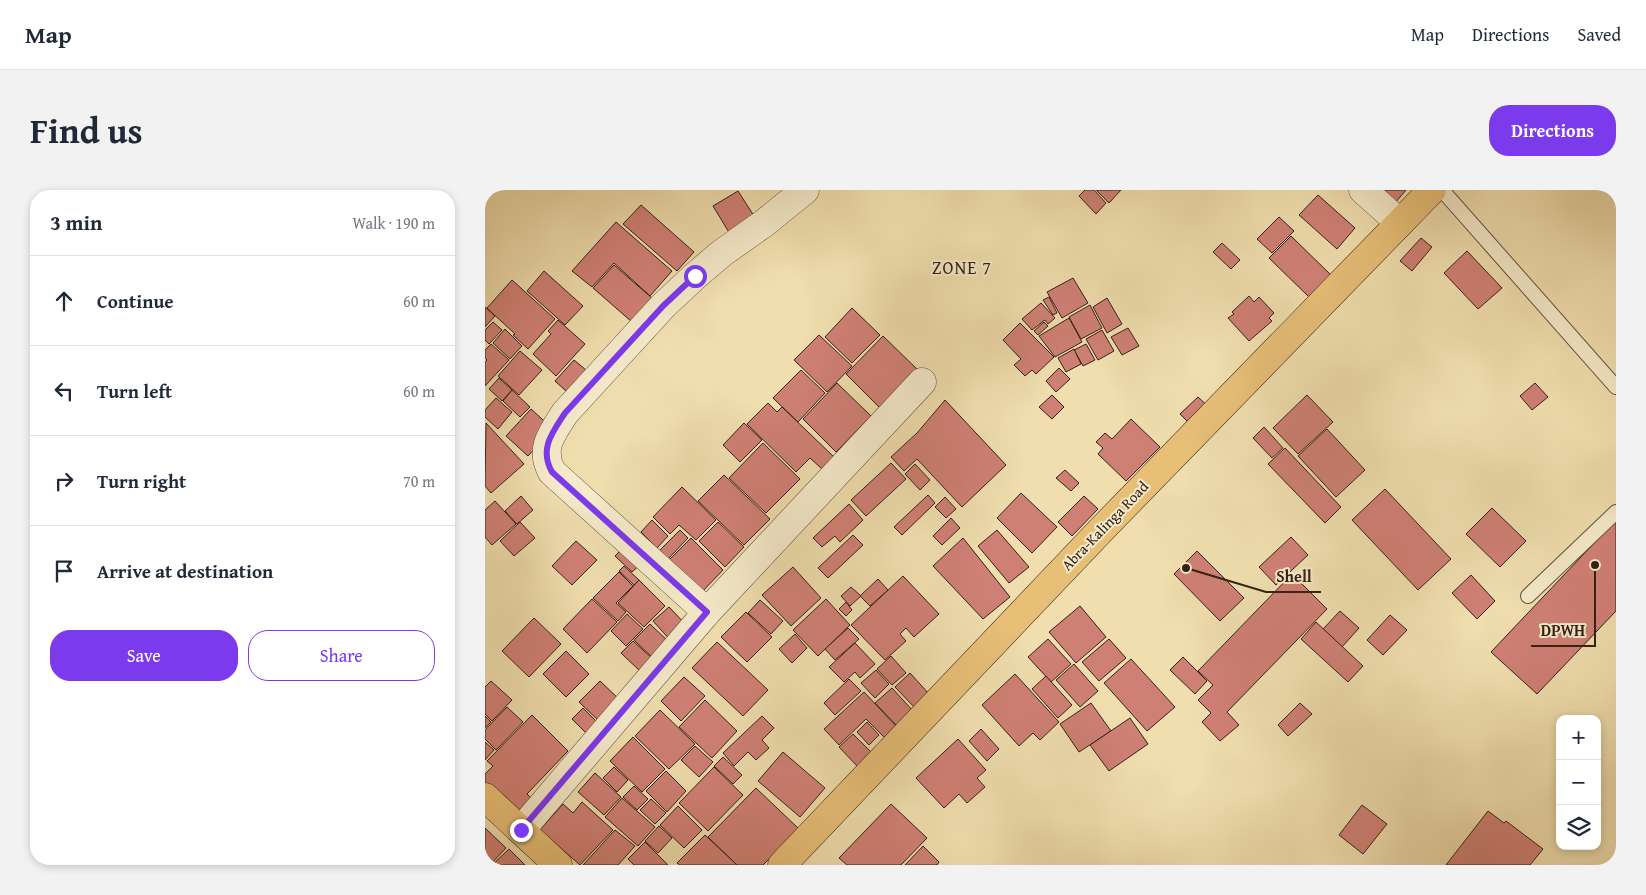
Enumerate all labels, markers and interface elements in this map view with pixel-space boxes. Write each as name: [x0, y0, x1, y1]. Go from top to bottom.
text: Map: [25, 17, 72, 52]
text: Map: [1411, 21, 1444, 48]
text: Directions: [1472, 21, 1549, 48]
text: Saved: [1577, 21, 1621, 48]
text: Find us: [30, 105, 143, 156]
button: Directions: [1489, 105, 1616, 156]
text: 3 min: [50, 207, 102, 238]
text: Walk · 190 m: [352, 211, 435, 235]
district label: ZONE 7: [932, 254, 992, 281]
route start: [684, 265, 707, 288]
icon: ahead: [50, 287, 78, 315]
text: Continue: [97, 287, 174, 315]
text: 60 m: [403, 289, 435, 313]
icon: left: [50, 377, 78, 405]
text: Turn left: [97, 377, 172, 405]
text: 60 m: [403, 379, 435, 403]
icon: right: [50, 467, 78, 495]
text: Turn right: [97, 467, 186, 495]
text: 70 m: [403, 469, 435, 493]
street label: Abra-Kalinga Road: [1056, 476, 1153, 575]
icon: arrive: [50, 557, 78, 585]
text: Arrive at destination: [97, 557, 273, 585]
callout: Shell: [1266, 561, 1321, 592]
text: Shell: [1276, 564, 1312, 588]
callout: DPWH: [1531, 615, 1595, 646]
text: DPWH: [1541, 618, 1585, 642]
button: Save: [50, 630, 238, 681]
button: Share: [248, 630, 435, 681]
map controls: [1556, 715, 1601, 850]
button: +: [1556, 715, 1601, 760]
button: −: [1556, 760, 1601, 805]
button: layers: [1556, 805, 1601, 850]
route end: [510, 819, 533, 842]

